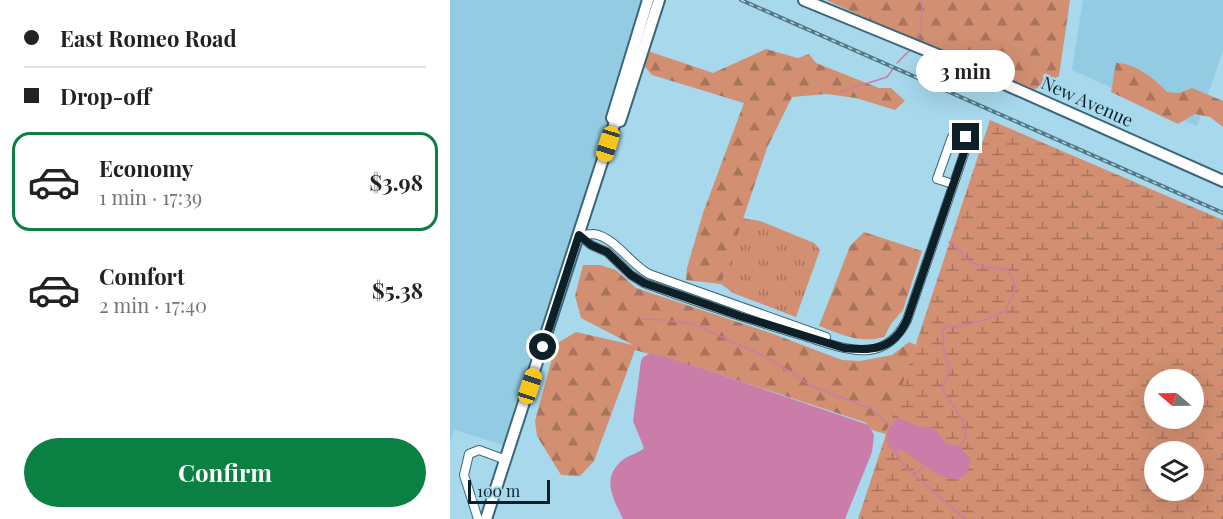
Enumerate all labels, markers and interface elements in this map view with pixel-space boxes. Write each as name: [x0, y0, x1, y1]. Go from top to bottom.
text: East Romeo Road: [60, 23, 237, 53]
callout: 3 min: [916, 50, 1016, 92]
text: 3 min: [940, 57, 991, 84]
street label: New Avenue: [1038, 70, 1137, 132]
text: Drop-off: [60, 81, 151, 111]
route end: [952, 123, 979, 150]
car: [594, 124, 622, 164]
text: Economy: [99, 153, 193, 183]
icon: car: [27, 155, 81, 209]
text: $3.98: [369, 167, 423, 197]
text: 1 min · 17:39: [99, 183, 202, 210]
text: Comfort: [99, 261, 185, 291]
icon: car: [27, 263, 81, 317]
text: $5.38: [372, 275, 423, 305]
text: 2 min · 17:40: [99, 291, 207, 318]
route start: [529, 333, 556, 360]
car: [516, 366, 544, 406]
north arrow: [1144, 369, 1204, 429]
map controls: [1144, 369, 1204, 501]
button: Confirm: [24, 438, 426, 507]
button: layers: [1144, 441, 1204, 501]
scale bar: [468, 477, 550, 504]
text: 100 m: [477, 480, 520, 501]

